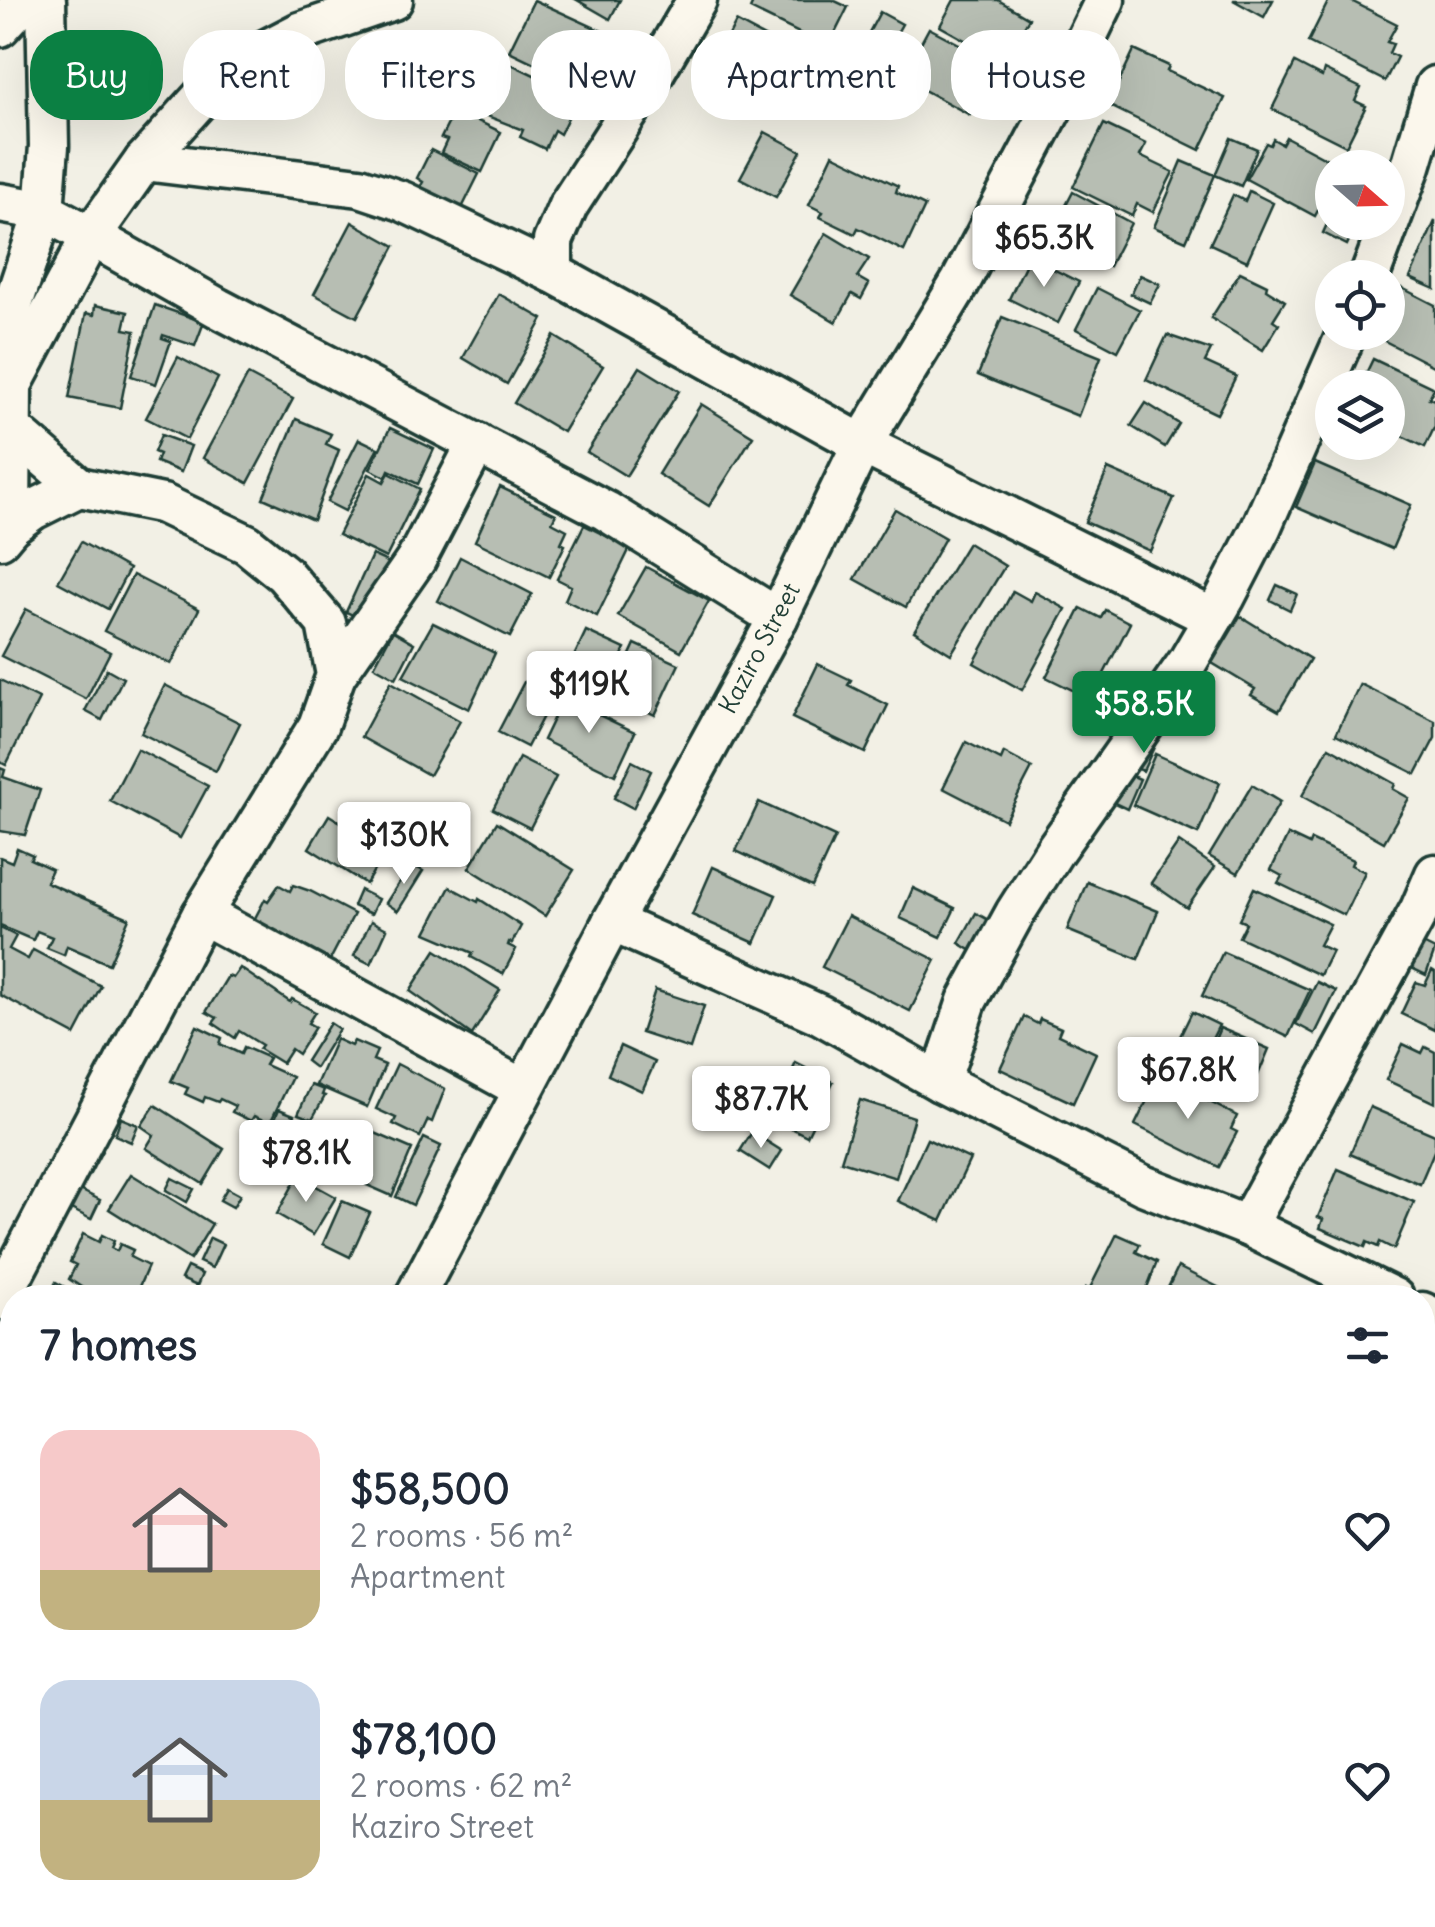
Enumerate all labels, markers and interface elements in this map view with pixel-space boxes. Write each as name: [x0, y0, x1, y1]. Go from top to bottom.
chip: Buy: [30, 30, 163, 120]
chip: Rent: [183, 30, 325, 120]
chip: Filters: [345, 30, 511, 120]
chip: New: [531, 30, 671, 120]
chip: Apartment: [691, 30, 931, 120]
chip: House: [951, 30, 1121, 120]
north arrow: [1315, 150, 1405, 240]
map controls: [1315, 150, 1405, 460]
pin: $65.3K: [963, 205, 1125, 290]
text: $65.3K: [994, 217, 1094, 258]
button: locate: [1315, 260, 1405, 350]
button: layers: [1315, 370, 1405, 460]
street label: Kaziro Street: [711, 577, 807, 719]
pin: $119K: [519, 651, 659, 736]
text: $119K: [549, 663, 629, 704]
pin: $58.5K: [1063, 671, 1225, 756]
text: $58.5K: [1094, 683, 1194, 724]
pin: $130K: [334, 802, 474, 887]
text: $130K: [360, 814, 448, 855]
pin: $67.8K: [1107, 1037, 1269, 1122]
text: $67.8K: [1140, 1049, 1236, 1090]
pin: $87.7K: [680, 1066, 842, 1151]
text: $87.7K: [714, 1078, 808, 1119]
pin: $78.1K: [225, 1120, 387, 1205]
text: $78.1K: [261, 1132, 351, 1173]
icon: filters: [1340, 1318, 1395, 1373]
text: 7 homes: [40, 1319, 197, 1371]
text: $58,500: [350, 1463, 510, 1515]
icon: home: [120, 1470, 240, 1590]
icon: heart: [1340, 1503, 1395, 1558]
text: 2 rooms · 56 m²: [350, 1515, 573, 1556]
text: Apartment: [350, 1556, 505, 1597]
text: $78,100: [350, 1713, 497, 1765]
icon: home: [120, 1720, 240, 1840]
icon: heart: [1340, 1753, 1395, 1808]
text: 2 rooms · 62 m²: [350, 1765, 573, 1806]
text: Kaziro Street: [350, 1806, 534, 1847]

